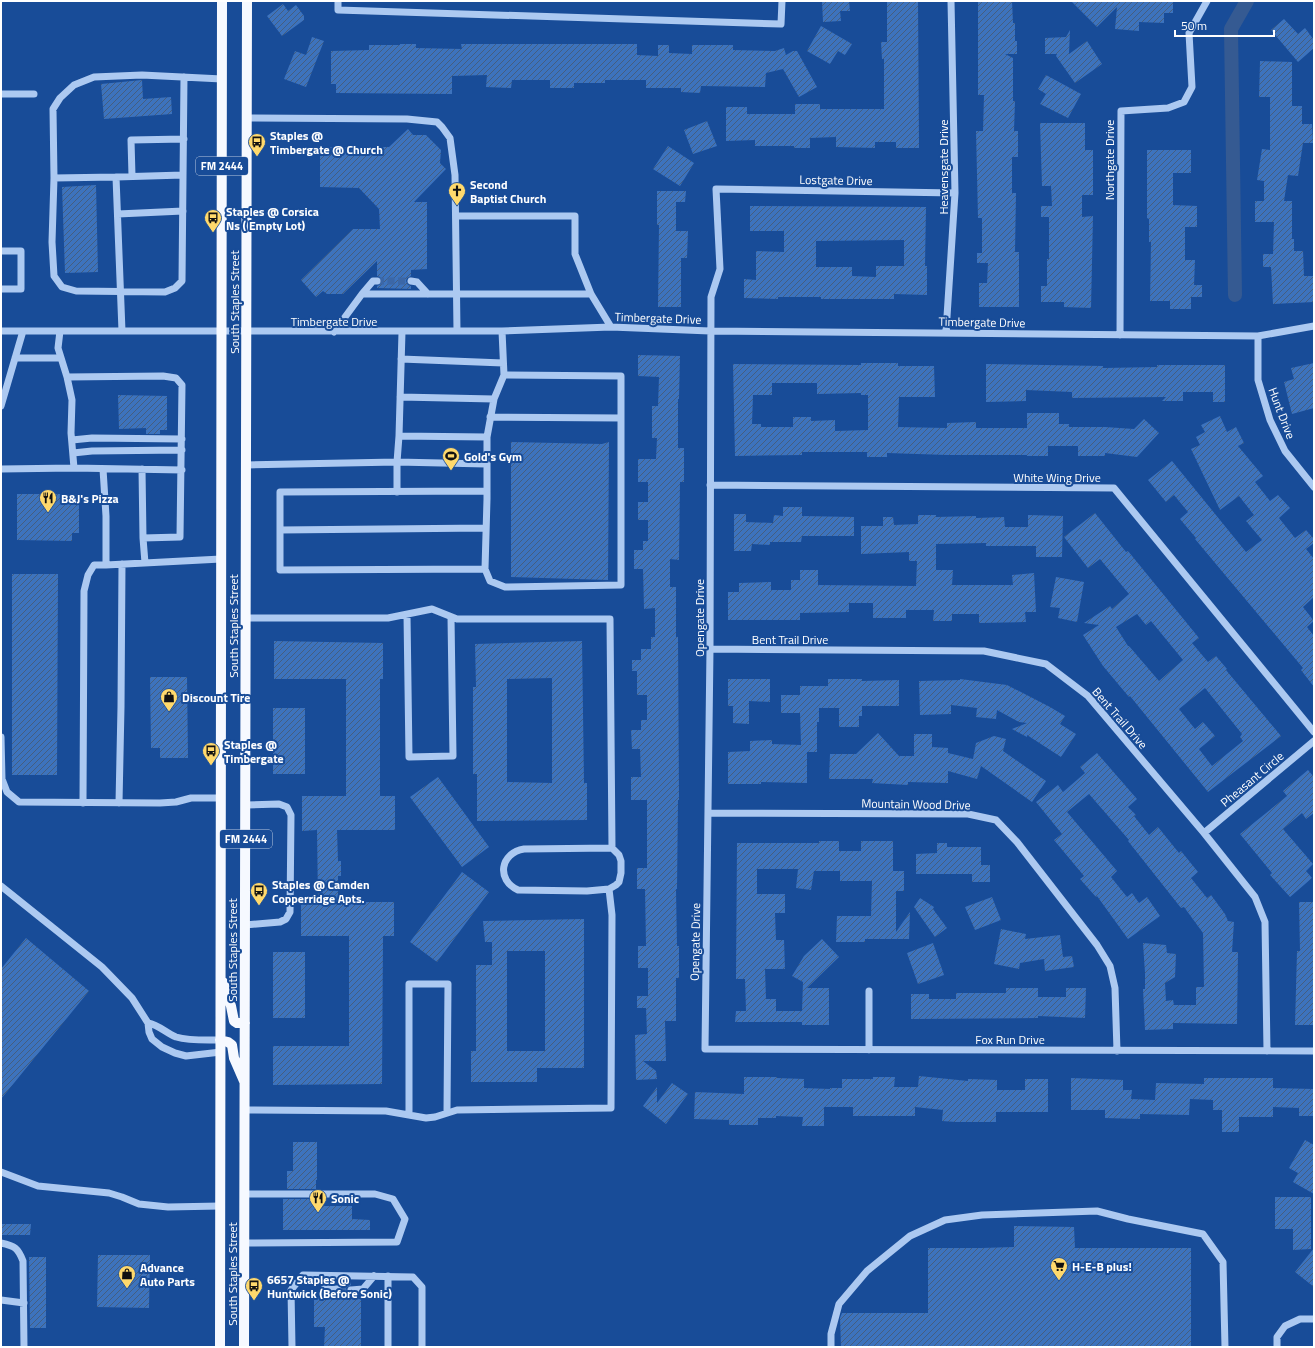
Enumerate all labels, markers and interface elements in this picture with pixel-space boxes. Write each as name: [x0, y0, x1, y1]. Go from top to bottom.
scale bar: [1175, 12, 1274, 38]
text: 50 m: [1181, 16, 1207, 35]
street label: Heavensgate Drive: [934, 119, 953, 215]
street label: Northgate Drive: [1100, 120, 1119, 200]
place label: Staples @ Timbergate @ Church: [270, 126, 383, 159]
bus stop icon: Staples @ Timbergate @ Church: [247, 132, 267, 157]
road number: FM 2444: [196, 157, 248, 175]
street label: Lostgate Drive: [799, 170, 873, 190]
place label: Second Baptist Church: [470, 175, 546, 208]
church icon: Second Baptist Church: [447, 181, 467, 206]
place label: Staples @ Corsica Ns ( Empty Lot): [226, 202, 319, 235]
bus stop icon: Staples @ Corsica Ns ( Empty Lot): [203, 208, 223, 233]
street label: South Staples Street: [225, 249, 244, 354]
street label: Timbergate Drive: [614, 307, 702, 329]
street label: Timbergate Drive: [291, 312, 377, 331]
street label: Timbergate Drive: [938, 312, 1026, 332]
street label: Hunt Drive: [1263, 384, 1301, 442]
sports icon: Gold's Gym: [441, 446, 461, 471]
place label: Gold's Gym: [464, 447, 522, 466]
street label: White Wing Drive: [1013, 468, 1101, 487]
restaurant icon: B&J's Pizza: [38, 488, 58, 513]
place label: B&J's Pizza: [61, 489, 119, 508]
street label: South Staples Street: [224, 573, 243, 678]
street label: Opengate Drive: [690, 579, 709, 657]
street label: Bent Trail Drive: [752, 630, 828, 649]
street label: Bent Trail Drive: [1088, 683, 1152, 753]
shop icon: Discount Tire: [159, 687, 179, 712]
place label: Discount Tire: [182, 688, 250, 707]
place label: Staples @ Timbergate: [224, 735, 284, 768]
bus stop icon: Staples @ Timbergate: [201, 741, 221, 766]
street label: Pheasant Circle: [1216, 747, 1288, 811]
street label: Mountain Wood Drive: [861, 794, 971, 814]
road number: FM 2444: [220, 830, 272, 848]
place label: Staples @ Camden Copperridge Apts.: [272, 875, 370, 908]
bus stop icon: Staples @ Camden Copperridge Apts.: [249, 881, 269, 906]
street label: South Staples Street: [223, 897, 242, 1002]
street label: Opengate Drive: [685, 903, 705, 981]
street label: Fox Run Drive: [975, 1030, 1045, 1049]
restaurant icon: Sonic: [308, 1188, 328, 1213]
place label: Sonic: [331, 1189, 359, 1208]
street label: South Staples Street: [223, 1221, 242, 1326]
supermarket icon: H-E-B plus!: [1049, 1256, 1069, 1281]
place label: H-E-B plus!: [1072, 1257, 1132, 1276]
place label: Advance Auto Parts: [140, 1258, 195, 1291]
shop icon: Advance Auto Parts: [117, 1264, 137, 1289]
place label: 6657 Staples @ Huntwick (Before Sonic): [267, 1270, 392, 1303]
bus stop icon: 6657 Staples @ Huntwick (Before Sonic): [244, 1276, 264, 1301]

